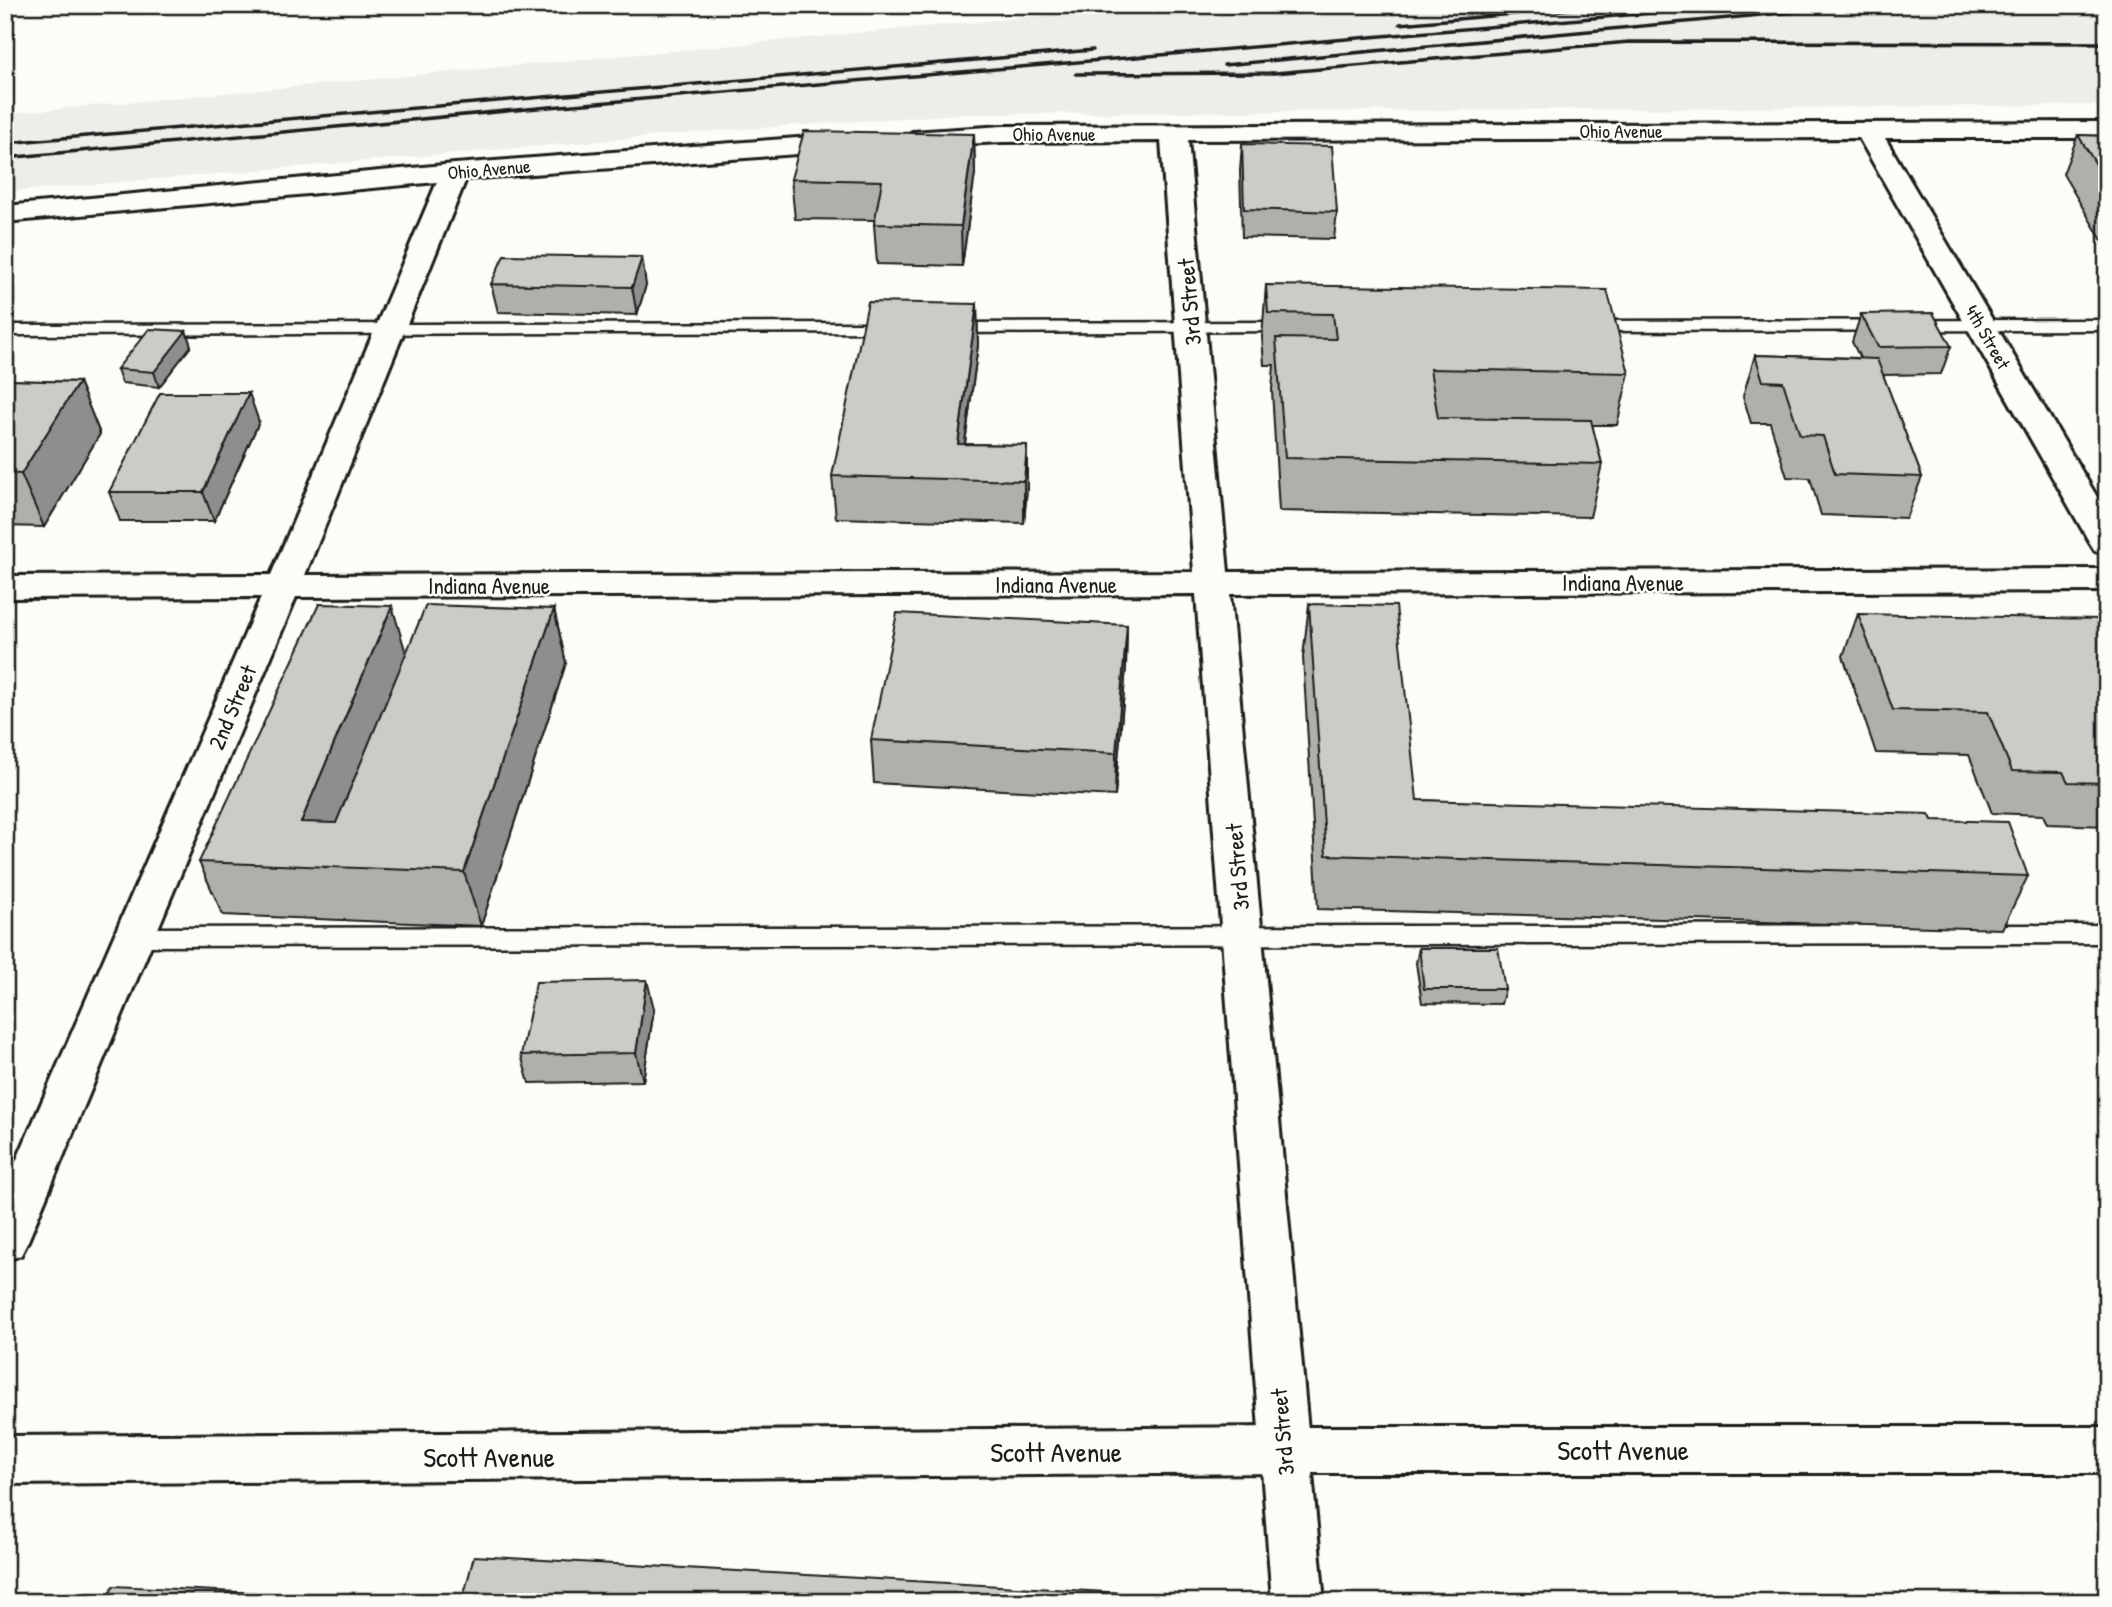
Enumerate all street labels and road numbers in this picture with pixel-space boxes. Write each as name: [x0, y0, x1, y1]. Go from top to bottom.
street label: Ohio Avenue: [1579, 118, 1663, 144]
street label: Ohio Avenue: [1012, 121, 1096, 147]
street label: Ohio Avenue: [447, 152, 532, 186]
street label: 3rd Street: [1170, 256, 1208, 347]
street label: 4th Street: [1959, 300, 2017, 374]
street label: Indiana Avenue: [1562, 567, 1684, 598]
street label: Indiana Avenue: [995, 569, 1117, 600]
street label: Indiana Avenue: [428, 570, 550, 601]
street label: 2nd Street: [200, 659, 264, 754]
street label: 3rd Street: [1218, 821, 1256, 912]
street label: 3rd Street: [1263, 1386, 1301, 1477]
street label: Scott Avenue: [1557, 1431, 1689, 1469]
street label: Scott Avenue: [990, 1433, 1122, 1471]
street label: Scott Avenue: [423, 1438, 555, 1476]

